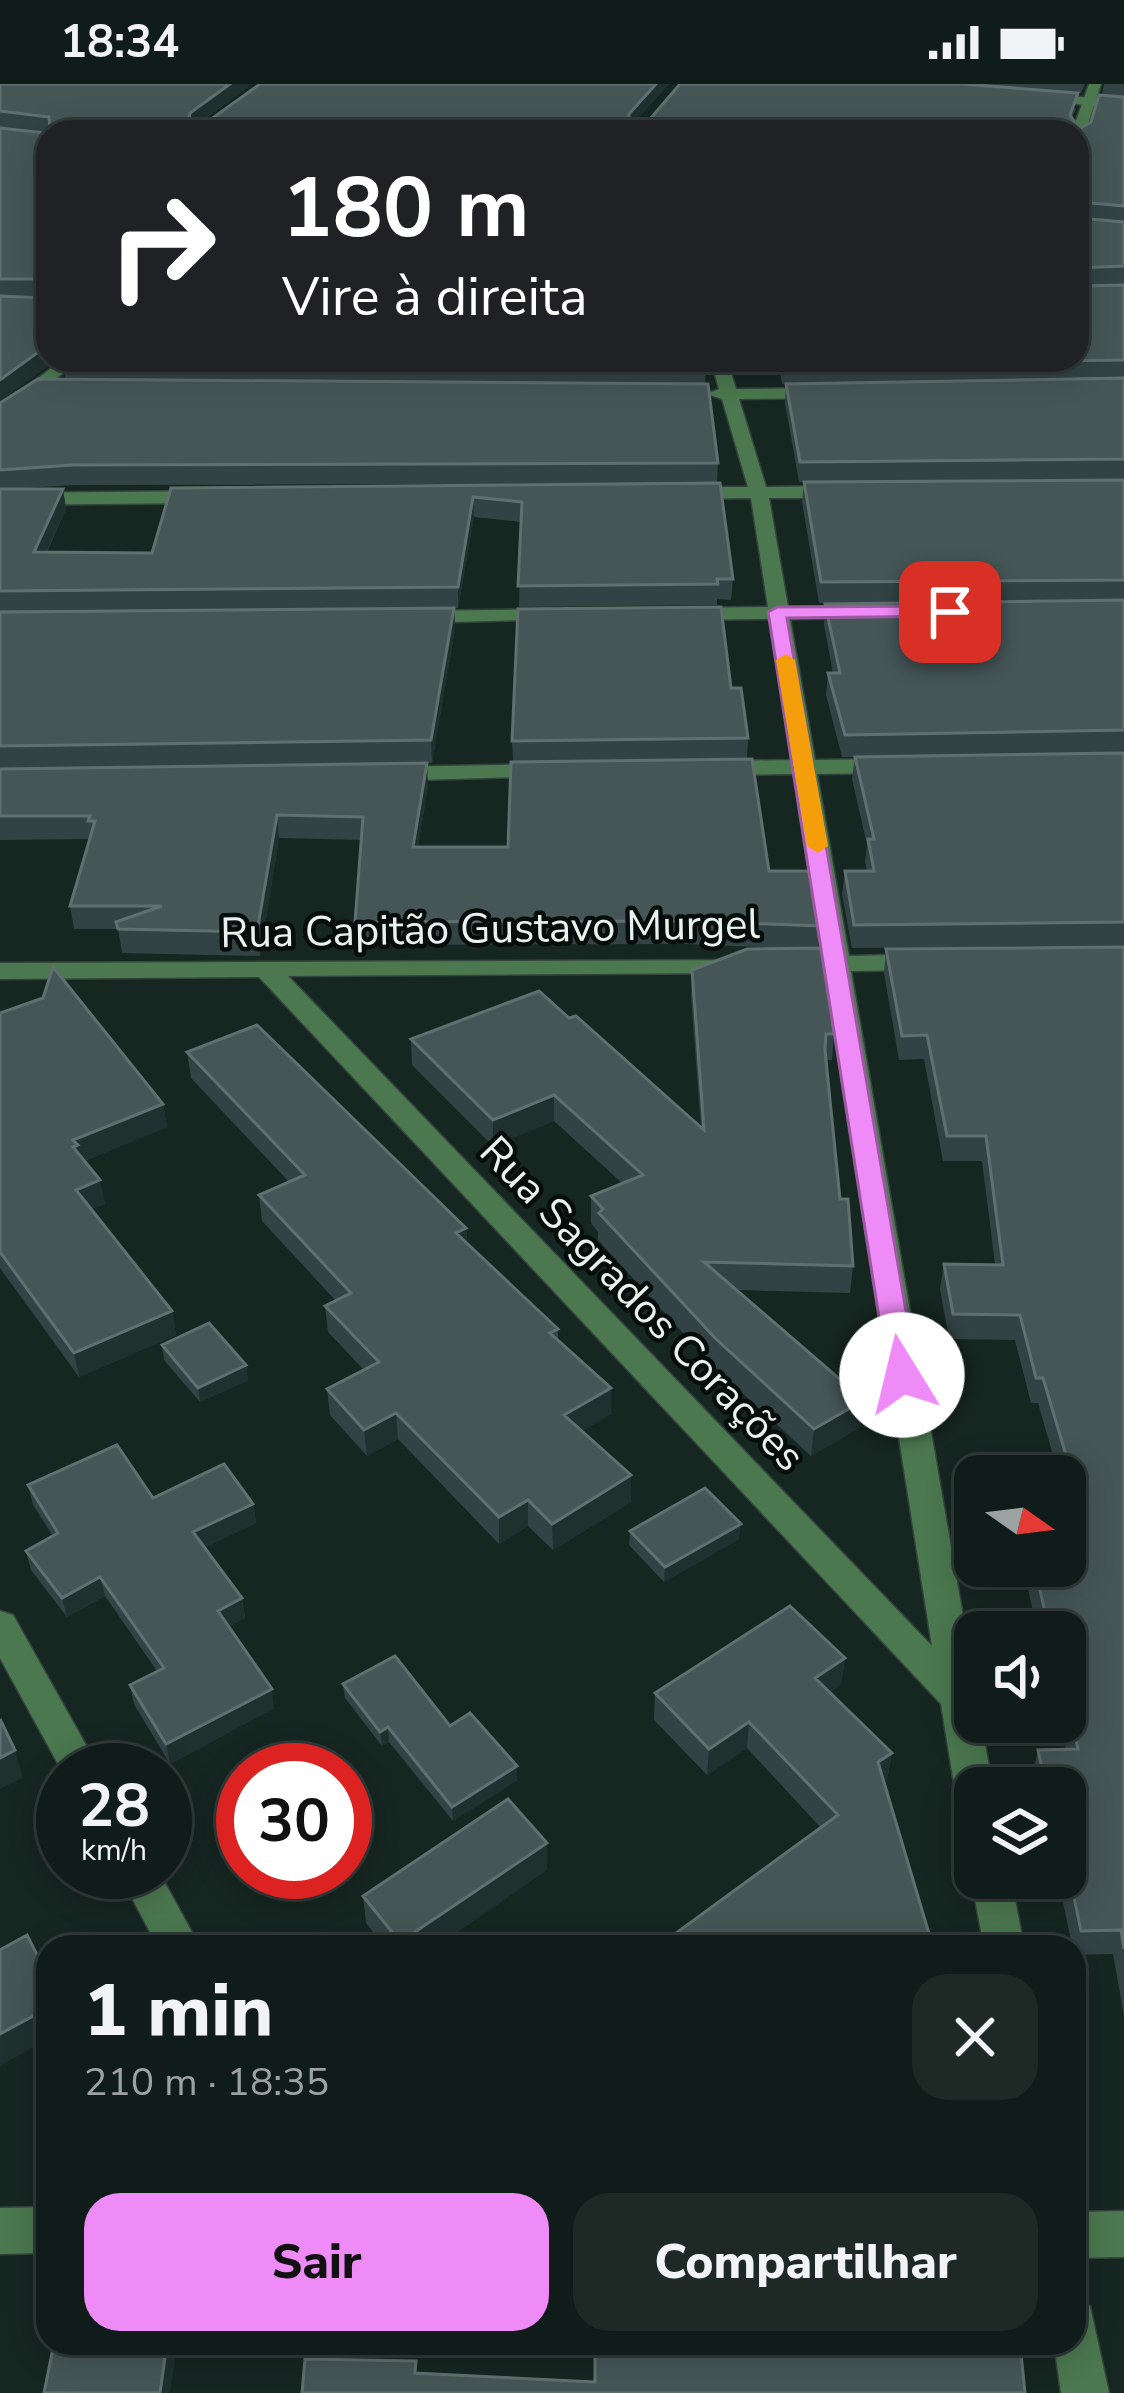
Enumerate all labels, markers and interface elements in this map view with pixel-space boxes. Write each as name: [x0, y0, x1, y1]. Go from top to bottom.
text: 18:34: [60, 12, 179, 73]
text: 180 m: [282, 151, 530, 266]
icon: right: [84, 168, 240, 324]
text: Vire à direita: [282, 260, 588, 334]
pin: [899, 561, 1001, 663]
icon: arrive: [917, 579, 983, 645]
street label: Rua Capitão Gustavo Murgel: [220, 896, 761, 962]
street label: Rua Sagrados Corações: [467, 1124, 817, 1484]
position arrow: [839, 1312, 965, 1438]
north arrow: [954, 1455, 1086, 1587]
map controls: [954, 1455, 1086, 1899]
button: sound: [954, 1611, 1086, 1743]
speed limit sign: 30: [216, 1743, 372, 1899]
text: 28: [78, 1765, 150, 1847]
button: layers: [954, 1767, 1086, 1899]
text: km/h: [81, 1830, 147, 1871]
text: 1 min: [84, 1962, 273, 2060]
button: close: [912, 1974, 1038, 2100]
text: 210 m · 18:35: [84, 2056, 329, 2109]
button: Sair: [84, 2193, 549, 2331]
button: Compartilhar: [573, 2193, 1038, 2331]

